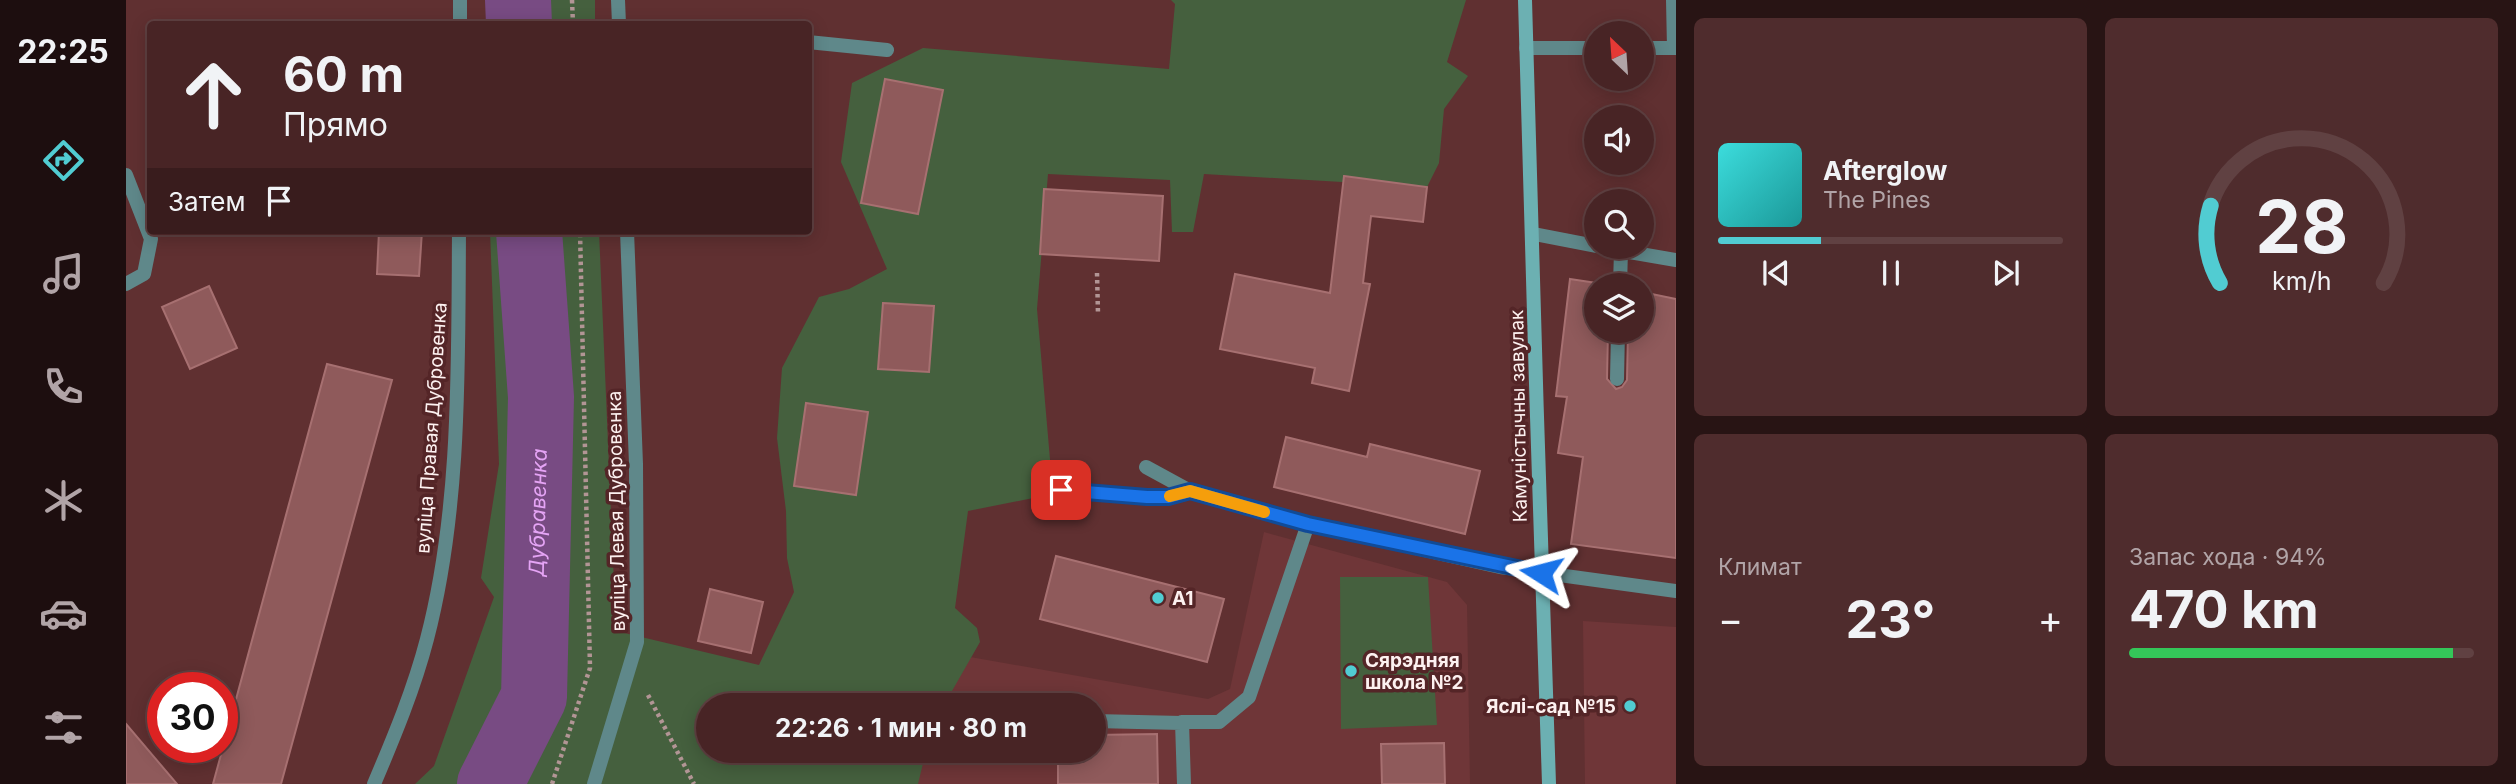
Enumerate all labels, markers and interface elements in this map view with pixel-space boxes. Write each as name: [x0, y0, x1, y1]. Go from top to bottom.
north arrow: [1584, 21, 1654, 91]
map controls: [1584, 21, 1654, 343]
text: 22:25: [17, 32, 109, 71]
text: 60 m: [283, 45, 404, 104]
icon: ahead: [168, 49, 259, 140]
text: Прямо: [283, 105, 388, 144]
button: sound: [1584, 105, 1654, 175]
icon: directions: [39, 136, 88, 185]
text: Afterglow: [1823, 155, 1947, 186]
icon: arrive: [260, 182, 298, 220]
text: 28: [2255, 183, 2348, 272]
text: Затем: [168, 186, 246, 217]
text: The Pines: [1823, 186, 1931, 214]
button: search: [1584, 189, 1654, 259]
icon: music: [39, 249, 88, 298]
icon: previous: [1757, 254, 1795, 292]
icon: pause: [1872, 254, 1910, 292]
icon: next: [1987, 254, 2025, 292]
text: km/h: [2272, 266, 2331, 296]
button: layers: [1584, 273, 1654, 343]
street label: вуліца Правая Дубровенка: [411, 302, 452, 554]
street label: Камуністычны завулак: [1505, 309, 1532, 522]
icon: phone: [39, 362, 88, 411]
street label: вуліца Левая Дубровенка: [603, 391, 630, 631]
water label: Дубравенка: [524, 448, 552, 578]
pin: [1031, 460, 1091, 520]
icon: arrive: [1042, 471, 1080, 509]
icon: climate: [39, 476, 88, 525]
position arrow: [1504, 536, 1578, 610]
text: Запас хода · 94%: [2129, 543, 2327, 571]
text: Климат: [1718, 553, 1802, 581]
text: 470 km: [2129, 578, 2319, 641]
place label: A1: [1172, 587, 1193, 610]
text: 23°: [1846, 588, 1935, 651]
icon: car: [39, 589, 88, 638]
marker: A1: [1150, 590, 1166, 606]
text: −: [1718, 596, 1743, 642]
text: +: [2038, 596, 2063, 642]
place label: Сярэдняя школа №2: [1365, 649, 1464, 694]
marker: Сярэдняя школа №2: [1343, 663, 1359, 679]
speed limit sign: 30: [147, 672, 238, 763]
place label: Яслі-сад №15: [1486, 695, 1616, 718]
marker: Яслі-сад №15: [1622, 698, 1638, 714]
icon: filters: [39, 703, 88, 752]
text: 22:26 · 1 мин · 80 m: [775, 712, 1027, 743]

